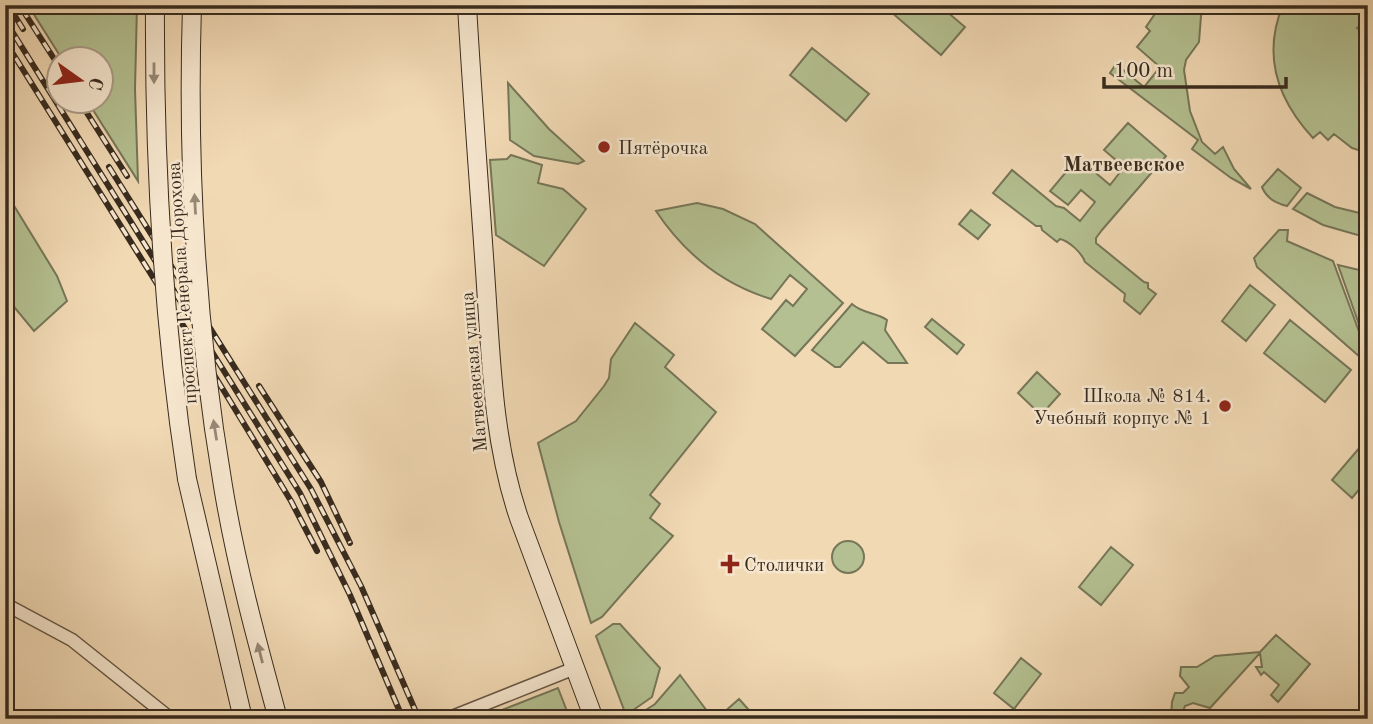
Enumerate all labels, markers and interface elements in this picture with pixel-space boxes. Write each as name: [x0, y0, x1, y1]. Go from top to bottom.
north arrow: [46, 46, 116, 116]
scale bar: [1104, 46, 1286, 90]
text: 100 m: [1114, 61, 1173, 82]
one-way arrow: [149, 63, 160, 85]
text: С: [83, 75, 105, 92]
marker: Пятёрочка: [596, 139, 612, 155]
place label: Пятёрочка: [618, 140, 709, 159]
district label: Матвеевское: [1063, 155, 1185, 176]
street label: проспект Генерала Дорохова: [166, 160, 201, 405]
one-way arrow: [189, 192, 200, 214]
street label: Матвеевская улица: [459, 290, 492, 453]
place label: Школа № 814. Учебный корпус № 1: [1033, 388, 1211, 429]
marker: Школа № 814. Учебный корпус № 1: [1217, 398, 1233, 414]
one-way arrow: [209, 419, 220, 441]
marker: Столички: [722, 556, 738, 572]
place label: Столички: [744, 557, 824, 576]
one-way arrow: [254, 642, 265, 664]

